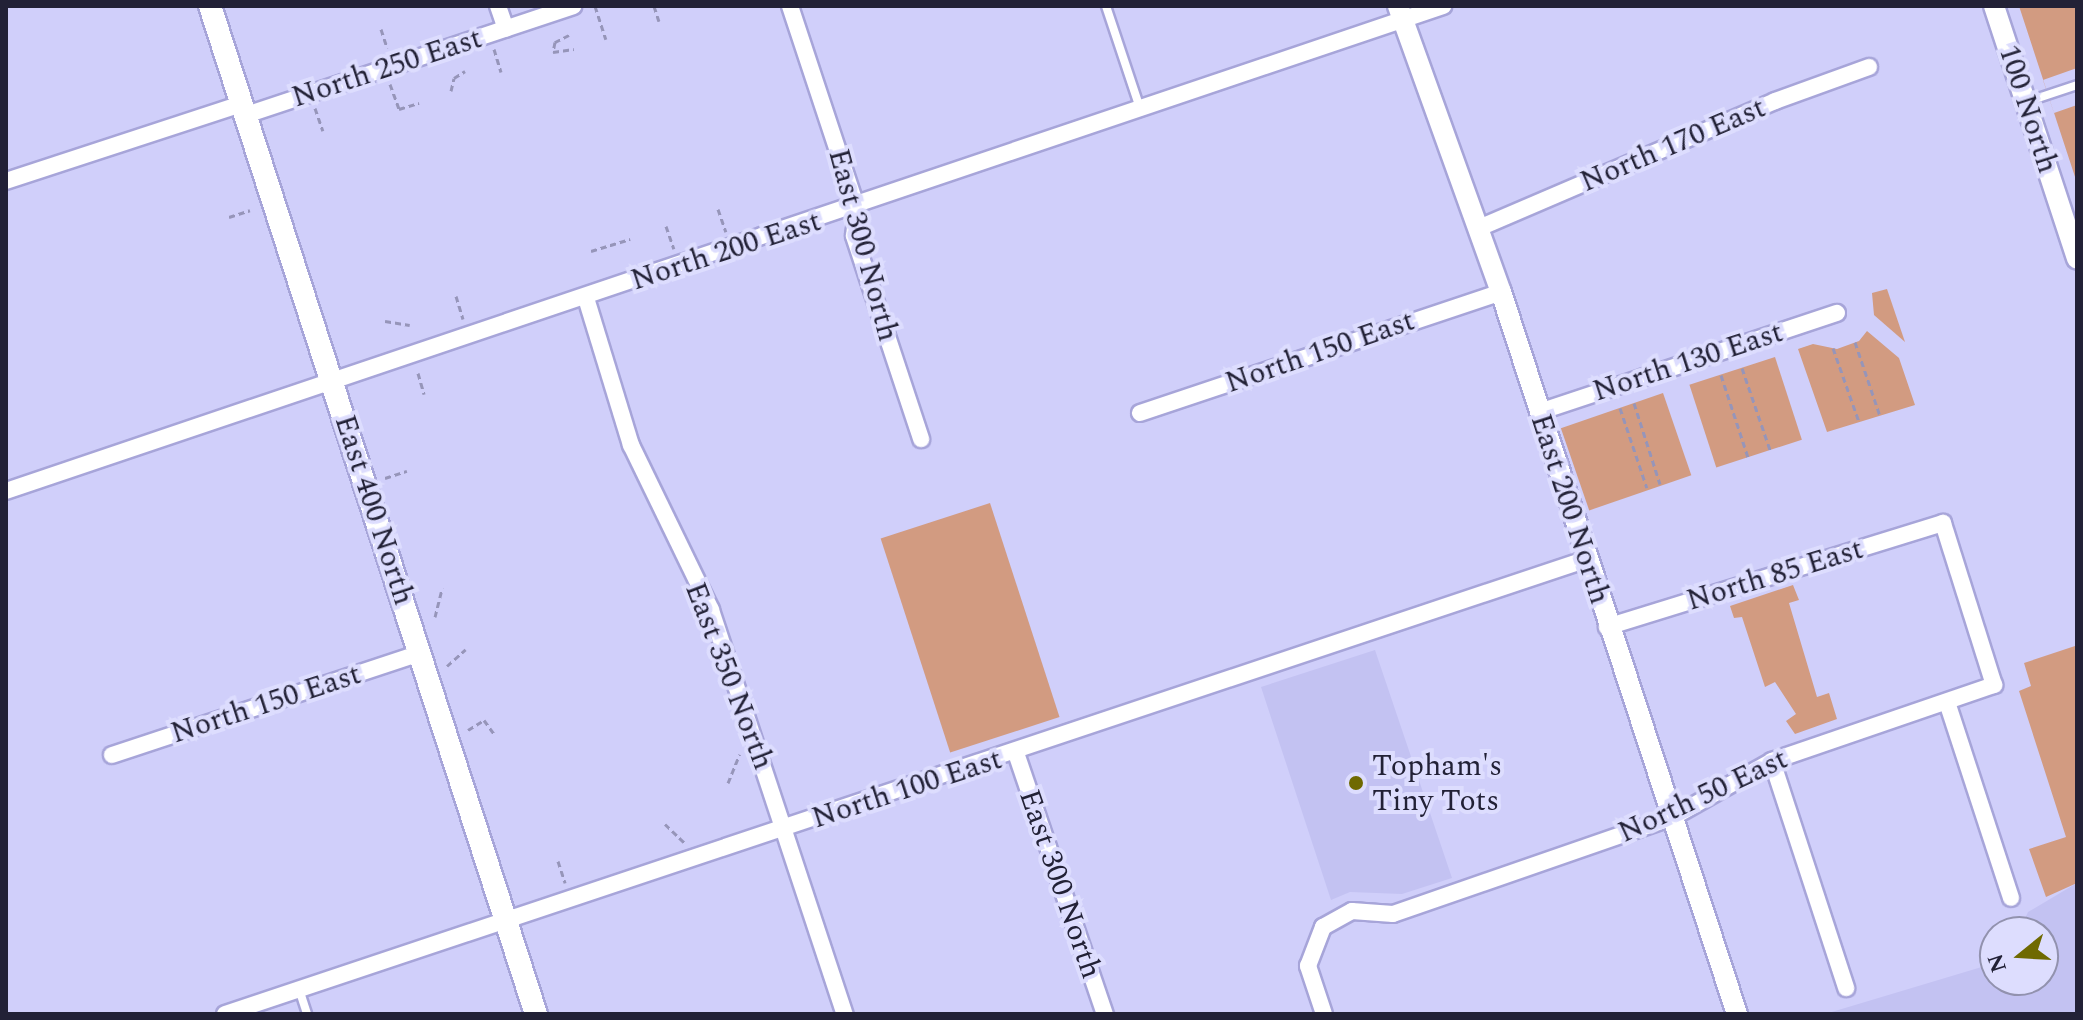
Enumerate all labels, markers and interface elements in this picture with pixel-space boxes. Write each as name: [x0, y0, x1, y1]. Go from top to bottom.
street label: North 250 East: [287, 20, 487, 116]
street label: 100 North: [1990, 40, 2066, 178]
street label: North 170 East: [1575, 90, 1771, 200]
street label: East 300 North: [820, 145, 906, 345]
street label: North 200 East: [626, 203, 826, 299]
street label: North 150 East: [1221, 303, 1419, 401]
street label: North 130 East: [1588, 314, 1788, 410]
street label: East 200 North: [1522, 409, 1618, 609]
street label: East 400 North: [326, 410, 422, 610]
street label: North 85 East: [1682, 531, 1868, 619]
street label: East 350 North: [677, 577, 781, 775]
street label: North 150 East: [166, 656, 366, 752]
street label: North 100 East: [807, 741, 1007, 837]
street label: North 50 East: [1613, 741, 1793, 851]
place label: Topham's Tiny Tots: [1372, 748, 1502, 818]
marker: Topham's Tiny Tots: [1347, 774, 1365, 792]
street label: East 300 North: [1011, 785, 1109, 983]
north arrow: [1979, 916, 2059, 996]
text: N: [1979, 949, 2016, 977]

